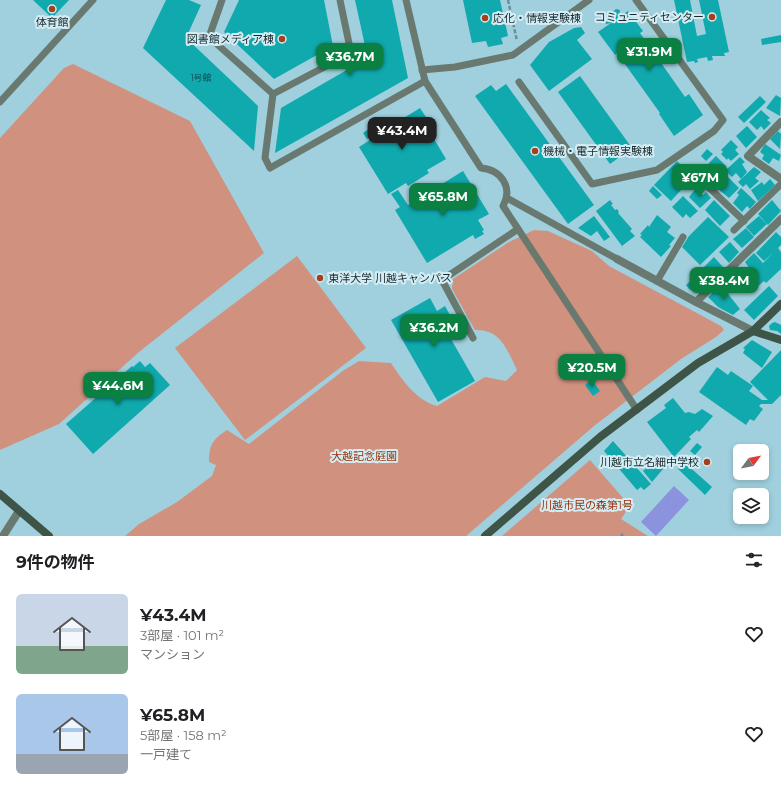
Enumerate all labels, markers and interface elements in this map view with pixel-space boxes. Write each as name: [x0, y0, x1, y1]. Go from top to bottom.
marker: 体育館: [47, 4, 57, 14]
place label: コミュニティセンター: [595, 10, 704, 24]
place label: 応化・情報実験棟: [493, 11, 581, 25]
marker: コミュニティセンター: [707, 12, 717, 22]
marker: 応化・情報実験棟: [480, 13, 490, 23]
place label: 体育館: [36, 15, 69, 29]
place label: 図書館メディア棟: [187, 32, 274, 46]
marker: 図書館メディア棟: [277, 34, 287, 44]
pin: ¥31.9M: [616, 38, 682, 72]
pin: ¥36.7M: [317, 43, 383, 77]
text: ¥31.9M: [626, 43, 672, 59]
text: ¥36.7M: [325, 48, 375, 64]
house number: 1号館: [190, 72, 212, 83]
pin: ¥43.4M: [369, 117, 435, 151]
text: ¥43.4M: [377, 122, 427, 138]
place label: 機械・電子情報実験棟: [543, 144, 653, 158]
marker: 機械・電子情報実験棟: [530, 146, 540, 156]
pin: ¥67M: [676, 164, 724, 198]
text: ¥67M: [681, 169, 719, 185]
pin: ¥65.8M: [410, 183, 476, 217]
text: ¥65.8M: [418, 188, 468, 204]
pin: ¥38.4M: [691, 267, 757, 301]
place label: 東洋大学 川越キャンパス: [328, 271, 452, 285]
text: ¥38.4M: [699, 272, 749, 288]
marker: 東洋大学 川越キャンパス: [315, 273, 325, 283]
pin: ¥36.2M: [401, 314, 467, 348]
text: ¥36.2M: [409, 319, 459, 335]
pin: ¥20.5M: [559, 354, 625, 388]
text: ¥20.5M: [567, 359, 617, 375]
pin: ¥44.6M: [85, 372, 151, 406]
text: ¥44.6M: [92, 377, 144, 393]
north arrow: [733, 444, 769, 480]
map controls: [733, 444, 769, 524]
park label: 大越記念庭園: [331, 449, 397, 463]
place label: 川越市立名細中学校: [600, 455, 699, 469]
marker: 川越市立名細中学校: [702, 457, 712, 467]
button: layers: [733, 488, 769, 524]
park label: 川越市民の森第1号: [541, 498, 633, 512]
icon: filters: [743, 549, 765, 571]
text: 9件の物件: [16, 552, 95, 572]
text: ¥43.4M: [140, 605, 206, 625]
icon: home: [48, 610, 96, 658]
icon: heart: [743, 623, 765, 645]
text: 3部屋 · 101 m²: [140, 627, 224, 643]
text: マンション: [140, 646, 205, 662]
text: ¥65.8M: [140, 705, 205, 725]
icon: home: [48, 710, 96, 758]
icon: heart: [743, 723, 765, 745]
text: 5部屋 · 158 m²: [140, 727, 227, 743]
text: 一戸建て: [140, 746, 192, 762]

